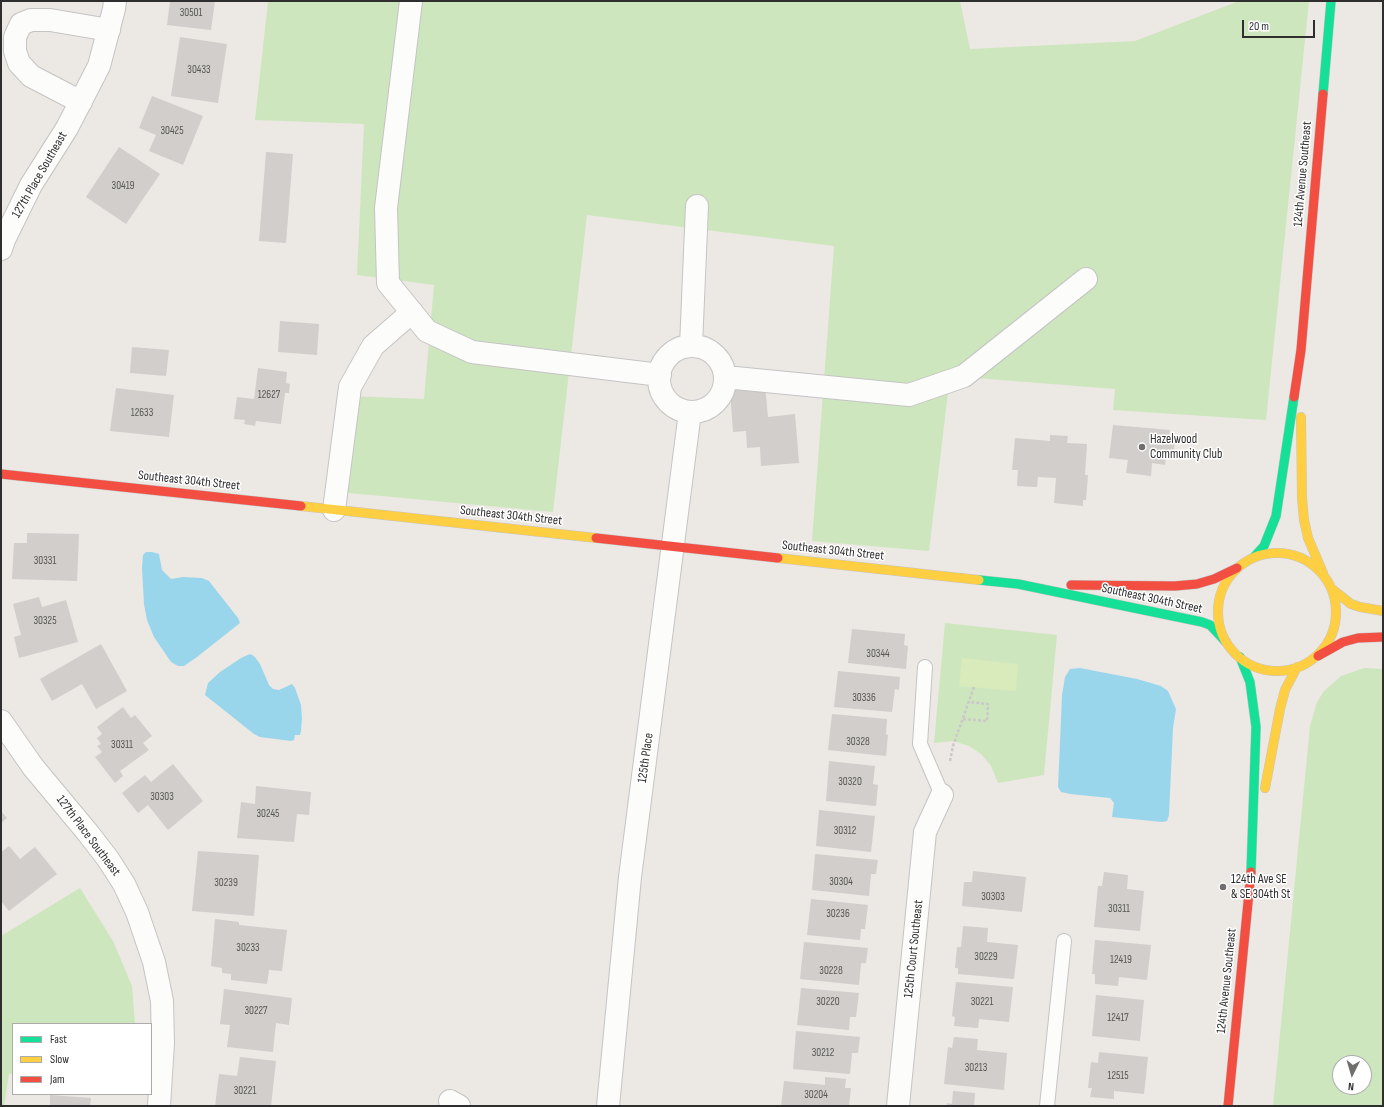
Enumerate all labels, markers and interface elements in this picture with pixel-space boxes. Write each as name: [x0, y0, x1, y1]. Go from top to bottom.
house number: 30501: [180, 6, 202, 20]
scale bar: [1244, 12, 1317, 38]
text: 20 m: [1249, 19, 1269, 34]
house number: 30433: [187, 63, 211, 77]
street label: 124th Avenue Southeast: [1291, 121, 1315, 227]
house number: 30425: [160, 124, 184, 138]
street label: 127th Place Southeast: [9, 129, 71, 221]
house number: 30419: [112, 179, 134, 193]
house number: 12627: [258, 388, 280, 402]
house number: 12633: [131, 406, 153, 420]
place label: Hazelwood Community Club: [1150, 432, 1222, 463]
marker: Hazelwood Community Club: [1137, 442, 1147, 452]
street label: Southeast 304th Street: [137, 468, 241, 494]
street label: Southeast 304th Street: [459, 503, 563, 529]
street label: Southeast 304th Street: [781, 538, 885, 564]
house number: 30331: [34, 554, 56, 568]
street label: Southeast 304th Street: [1100, 581, 1204, 617]
house number: 30325: [33, 614, 57, 628]
house number: 30344: [866, 647, 890, 661]
house number: 30336: [852, 691, 876, 705]
street label: 125th Place: [635, 732, 657, 784]
house number: 30328: [846, 735, 870, 749]
house number: 30311: [111, 738, 133, 752]
house number: 30320: [838, 775, 862, 789]
house number: 30303: [150, 790, 174, 804]
street label: 127th Place Southeast: [53, 793, 123, 879]
house number: 30245: [256, 807, 280, 821]
house number: 30312: [834, 824, 856, 838]
place label: 124th Ave SE & SE 304th St: [1231, 872, 1290, 903]
house number: 30304: [829, 875, 853, 889]
house number: 30239: [214, 876, 238, 890]
marker: 124th Ave SE & SE 304th St: [1218, 882, 1228, 892]
house number: 30303: [981, 890, 1005, 904]
street label: 125th Court Southeast: [901, 899, 927, 999]
house number: 30311: [1108, 902, 1130, 916]
house number: 30236: [826, 907, 850, 921]
street label: 124th Avenue Southeast: [1214, 928, 1240, 1034]
house number: 30233: [236, 941, 260, 955]
house number: 30229: [974, 950, 998, 964]
house number: 12419: [1110, 953, 1132, 967]
house number: 30228: [819, 964, 843, 978]
house number: 30220: [816, 995, 840, 1009]
house number: 30221: [971, 995, 993, 1009]
house number: 30227: [244, 1004, 268, 1018]
house number: 12417: [1107, 1011, 1129, 1025]
legend: [12, 1023, 152, 1095]
text: Fast: [50, 1032, 67, 1047]
house number: 30212: [812, 1046, 834, 1060]
text: Slow: [50, 1052, 69, 1067]
north arrow: [1332, 1055, 1372, 1095]
house number: 30213: [965, 1061, 987, 1075]
house number: 12515: [1107, 1069, 1129, 1083]
text: Jam: [50, 1072, 65, 1087]
text: N: [1348, 1080, 1354, 1093]
house number: 30221: [234, 1084, 256, 1098]
house number: 30204: [804, 1088, 828, 1102]

